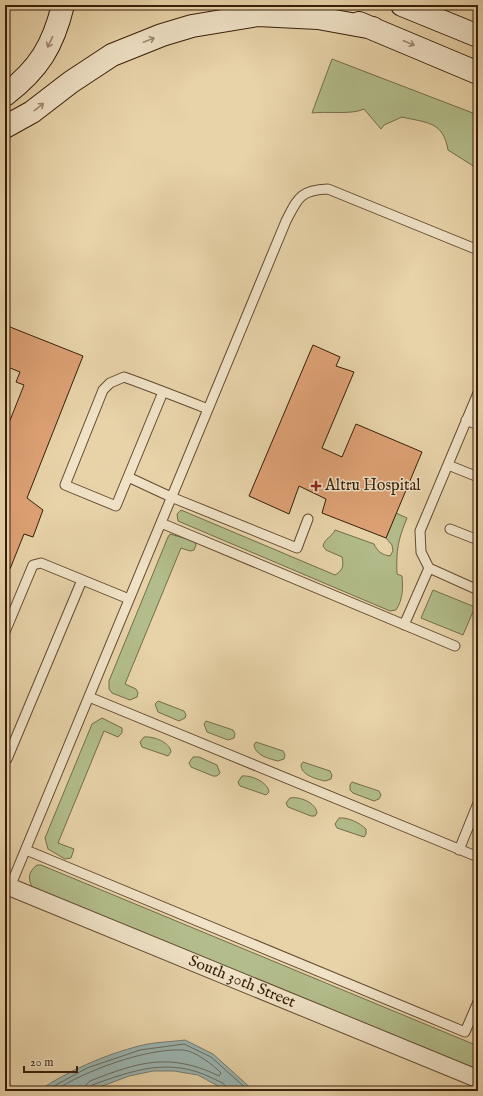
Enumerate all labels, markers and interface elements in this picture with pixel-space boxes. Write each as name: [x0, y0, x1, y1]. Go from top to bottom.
one-way arrow: [46, 35, 54, 47]
one-way arrow: [142, 36, 154, 43]
one-way arrow: [402, 40, 414, 48]
one-way arrow: [33, 103, 44, 111]
place label: Altru Hospital: [324, 476, 421, 496]
marker: Altru Hospital: [310, 480, 322, 492]
street label: South 30th Street: [185, 951, 299, 1013]
scale bar: [24, 1048, 77, 1074]
text: 20 m: [30, 1055, 53, 1070]

